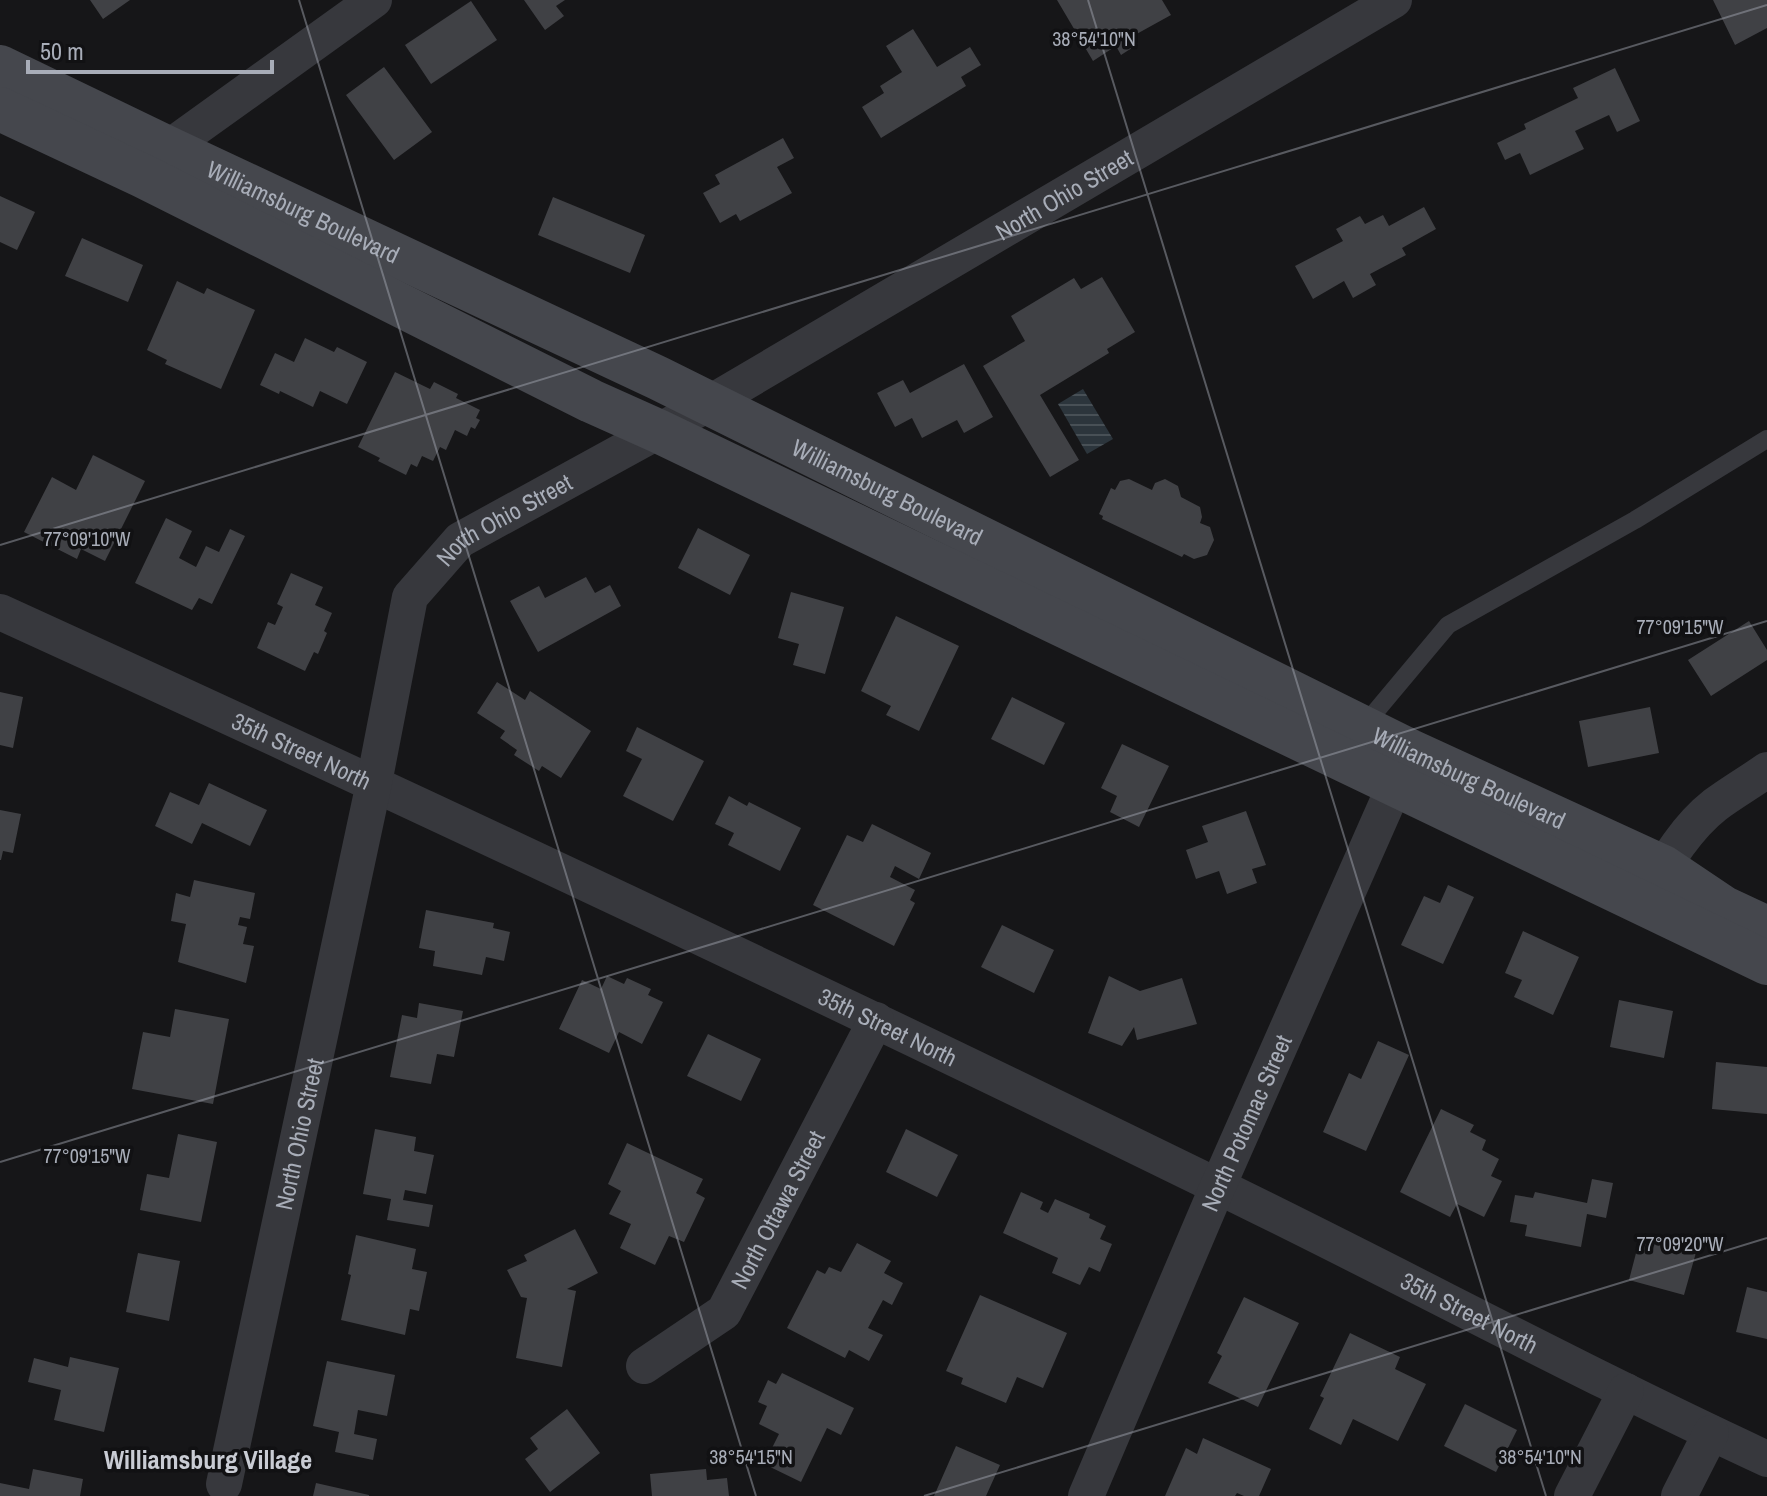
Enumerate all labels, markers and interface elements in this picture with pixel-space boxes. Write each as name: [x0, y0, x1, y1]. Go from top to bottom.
scale bar: [28, 24, 272, 74]
text: 38°54'10"N: [1052, 25, 1136, 52]
text: 50 m: [40, 35, 84, 67]
street label: North Ohio Street: [989, 141, 1139, 247]
street label: Williamsburg Boulevard: [202, 153, 405, 270]
street label: Williamsburg Boulevard: [787, 431, 988, 553]
street label: North Ohio Street: [429, 466, 578, 573]
text: 77°09'10"W: [43, 525, 131, 552]
text: 77°09'15"W: [1636, 613, 1724, 640]
street label: 35th Street North: [227, 705, 376, 797]
street label: Williamsburg Boulevard: [1367, 719, 1571, 836]
street label: 35th Street North: [813, 980, 963, 1074]
street label: North Potomac Street: [1193, 1029, 1299, 1216]
street label: North Ohio Street: [267, 1055, 331, 1213]
street label: North Ottawa Street: [723, 1124, 832, 1294]
text: 77°09'15"W: [43, 1142, 131, 1169]
text: 77°09'20"W: [1636, 1230, 1724, 1257]
street label: 35th Street North: [1395, 1264, 1544, 1361]
district label: Williamsburg Village: [104, 1442, 312, 1477]
text: 38°54'15"N: [709, 1443, 793, 1470]
text: 38°54'10"N: [1498, 1443, 1582, 1470]

